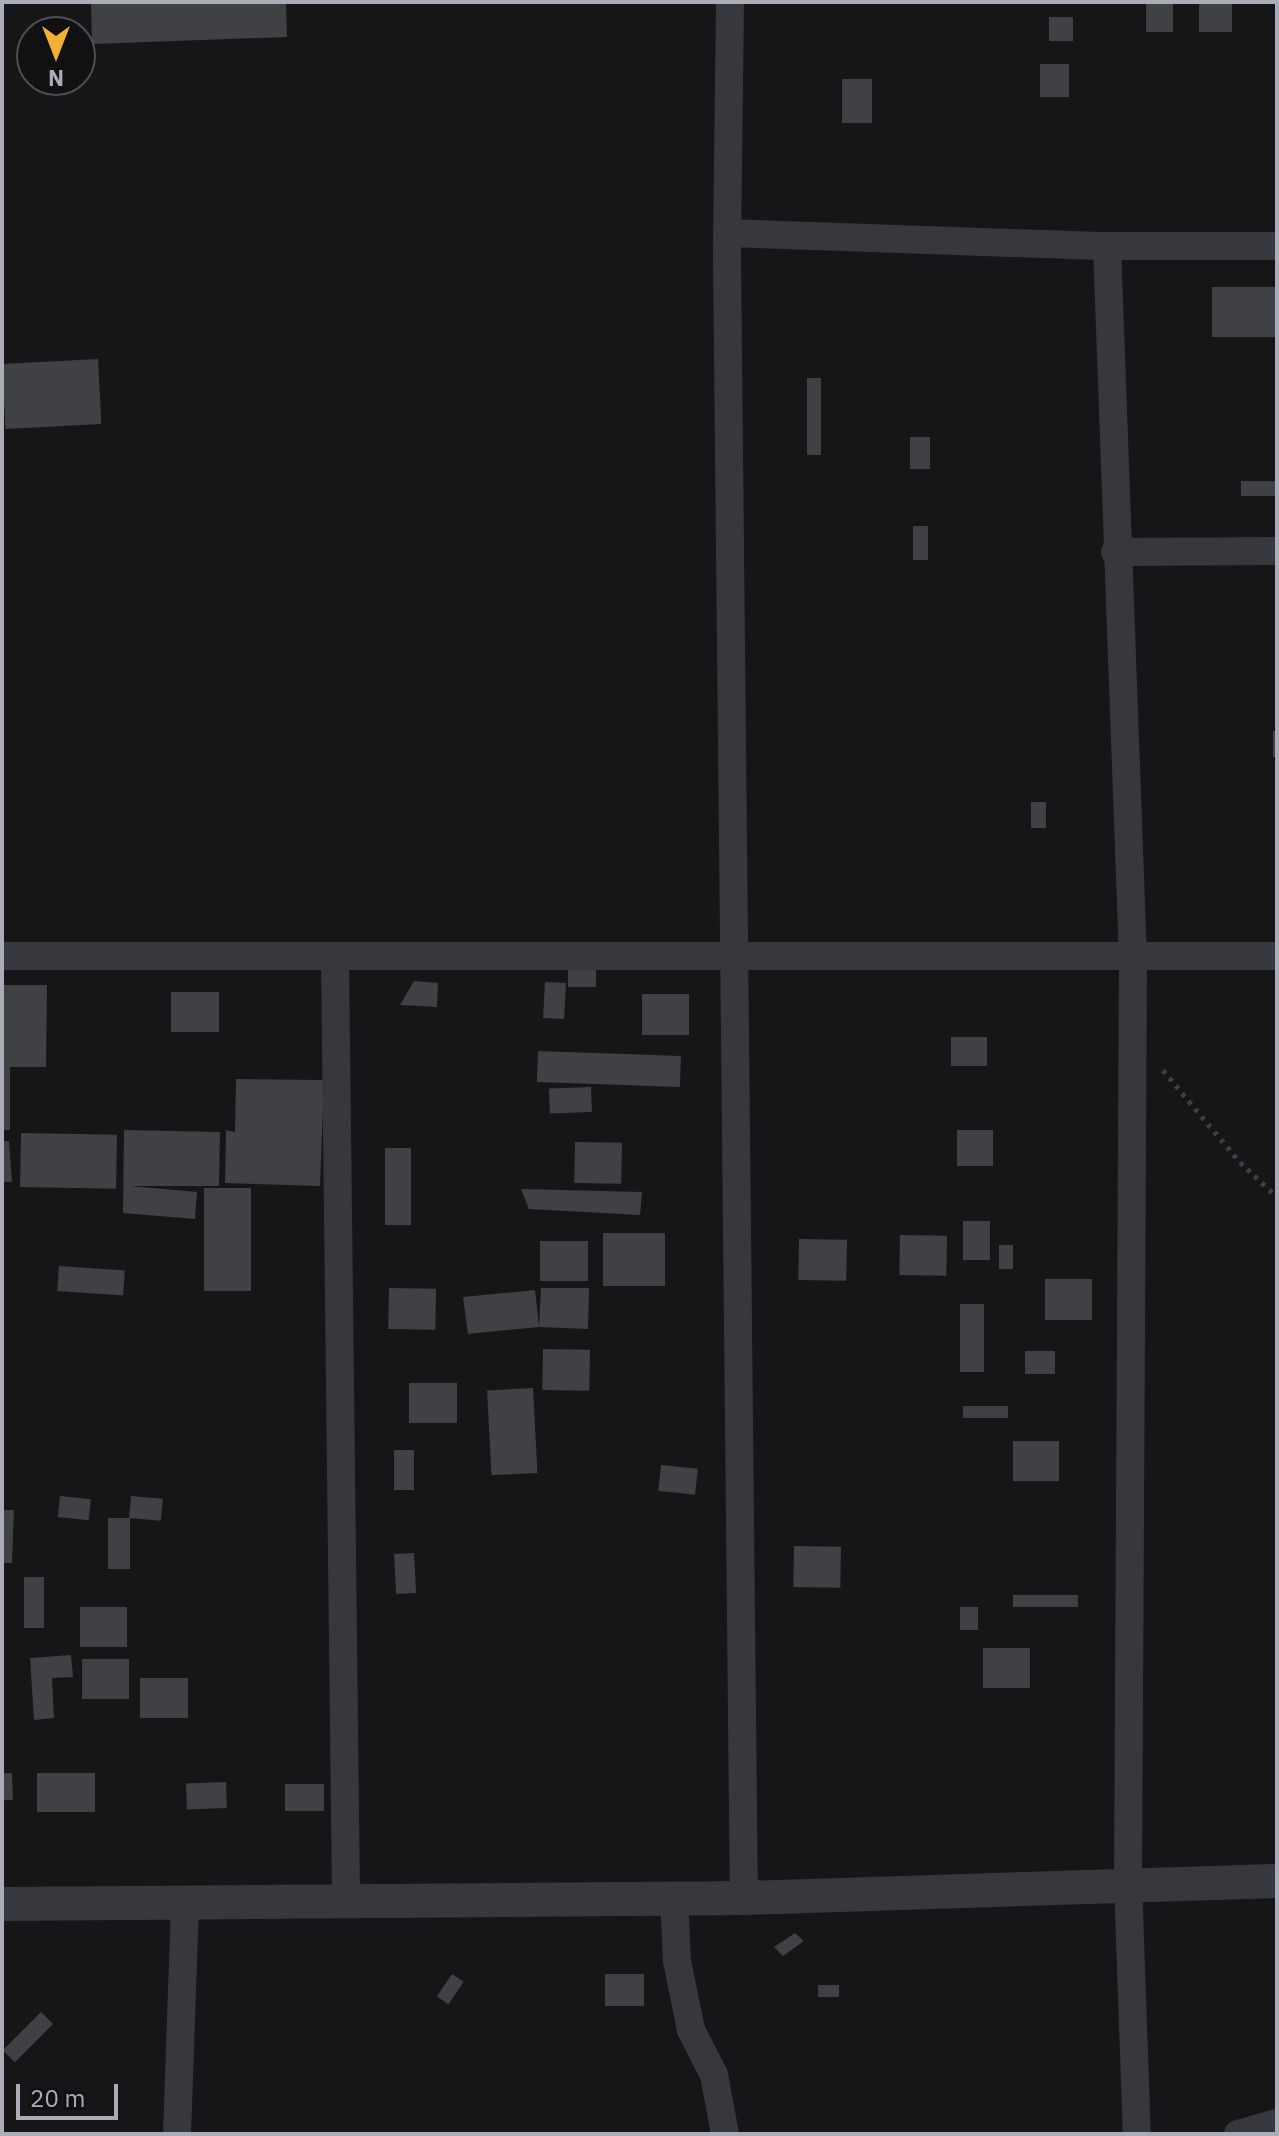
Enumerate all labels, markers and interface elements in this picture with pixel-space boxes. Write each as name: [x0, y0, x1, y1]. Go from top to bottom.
north arrow: [16, 16, 96, 96]
text: N: [48, 64, 64, 93]
scale bar: [20, 2068, 122, 2118]
text: 20 m: [30, 2082, 85, 2114]

